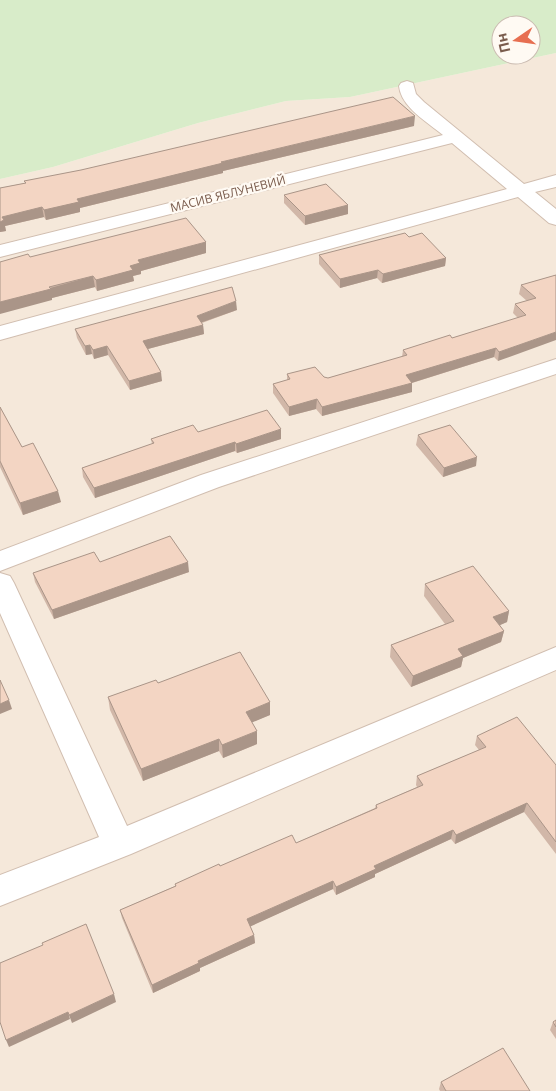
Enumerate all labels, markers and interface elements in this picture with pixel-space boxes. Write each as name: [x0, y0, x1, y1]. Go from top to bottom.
north arrow: [491, 15, 541, 65]
text: Пн: [491, 31, 514, 55]
street label: МАСИВ ЯБЛУНЕВИЙ: [168, 171, 287, 216]

